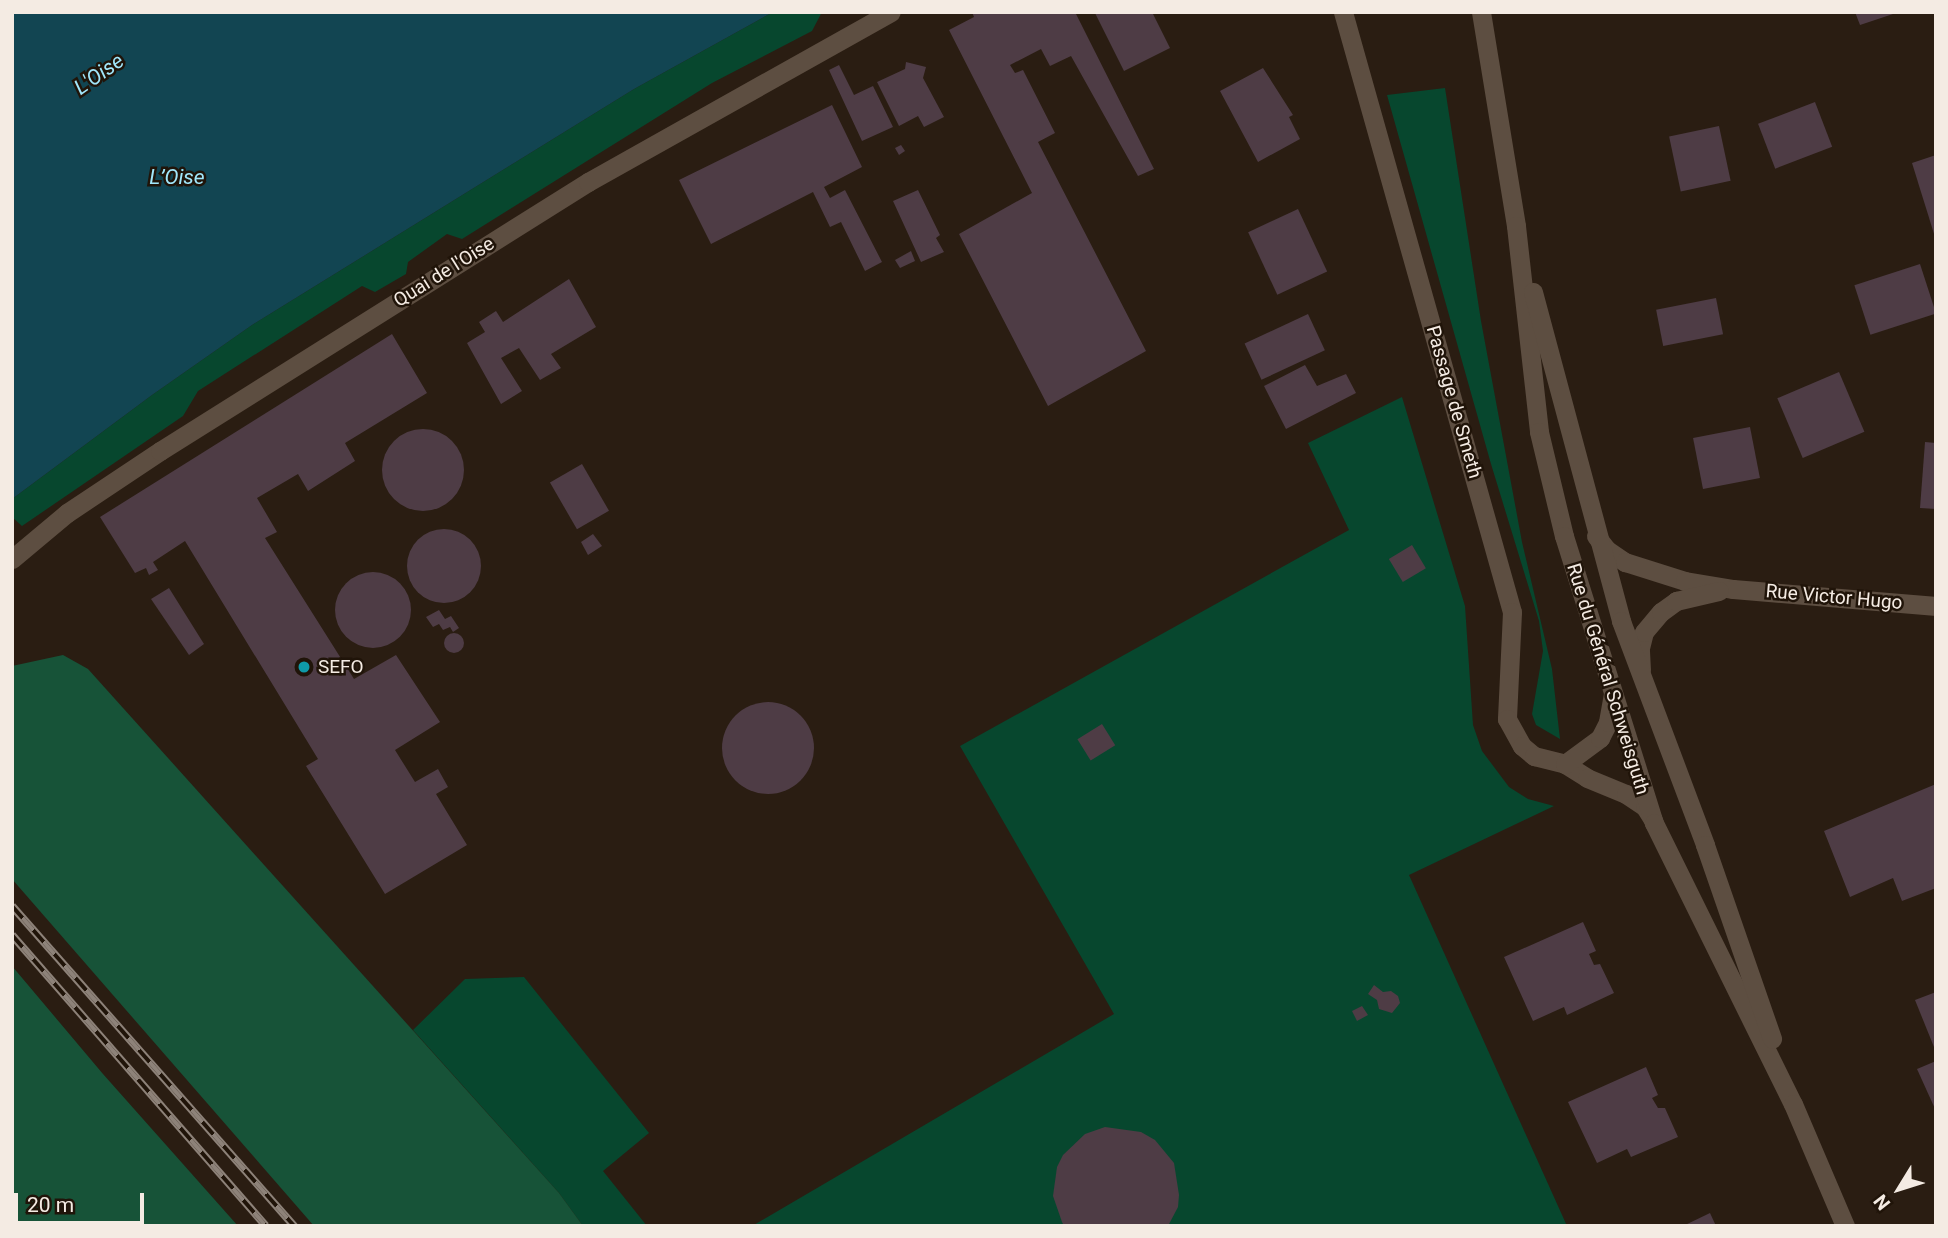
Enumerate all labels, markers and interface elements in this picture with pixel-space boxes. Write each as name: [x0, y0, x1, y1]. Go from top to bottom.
water label: L'Oise: [69, 48, 129, 100]
water label: L’Oise: [149, 164, 205, 190]
street label: Quai de l'Oise: [390, 232, 498, 312]
street label: Passage de Smeth: [1421, 323, 1487, 481]
street label: Rue du Général Schweisguth: [1562, 561, 1654, 797]
street label: Rue Victor Hugo: [1765, 580, 1903, 614]
place label: SEFO: [318, 656, 364, 678]
marker: SEFO: [296, 659, 312, 675]
north arrow: [1864, 1154, 1934, 1224]
scale bar: [18, 1178, 147, 1222]
text: N: [1869, 1190, 1895, 1215]
text: 20 m: [27, 1193, 74, 1217]

